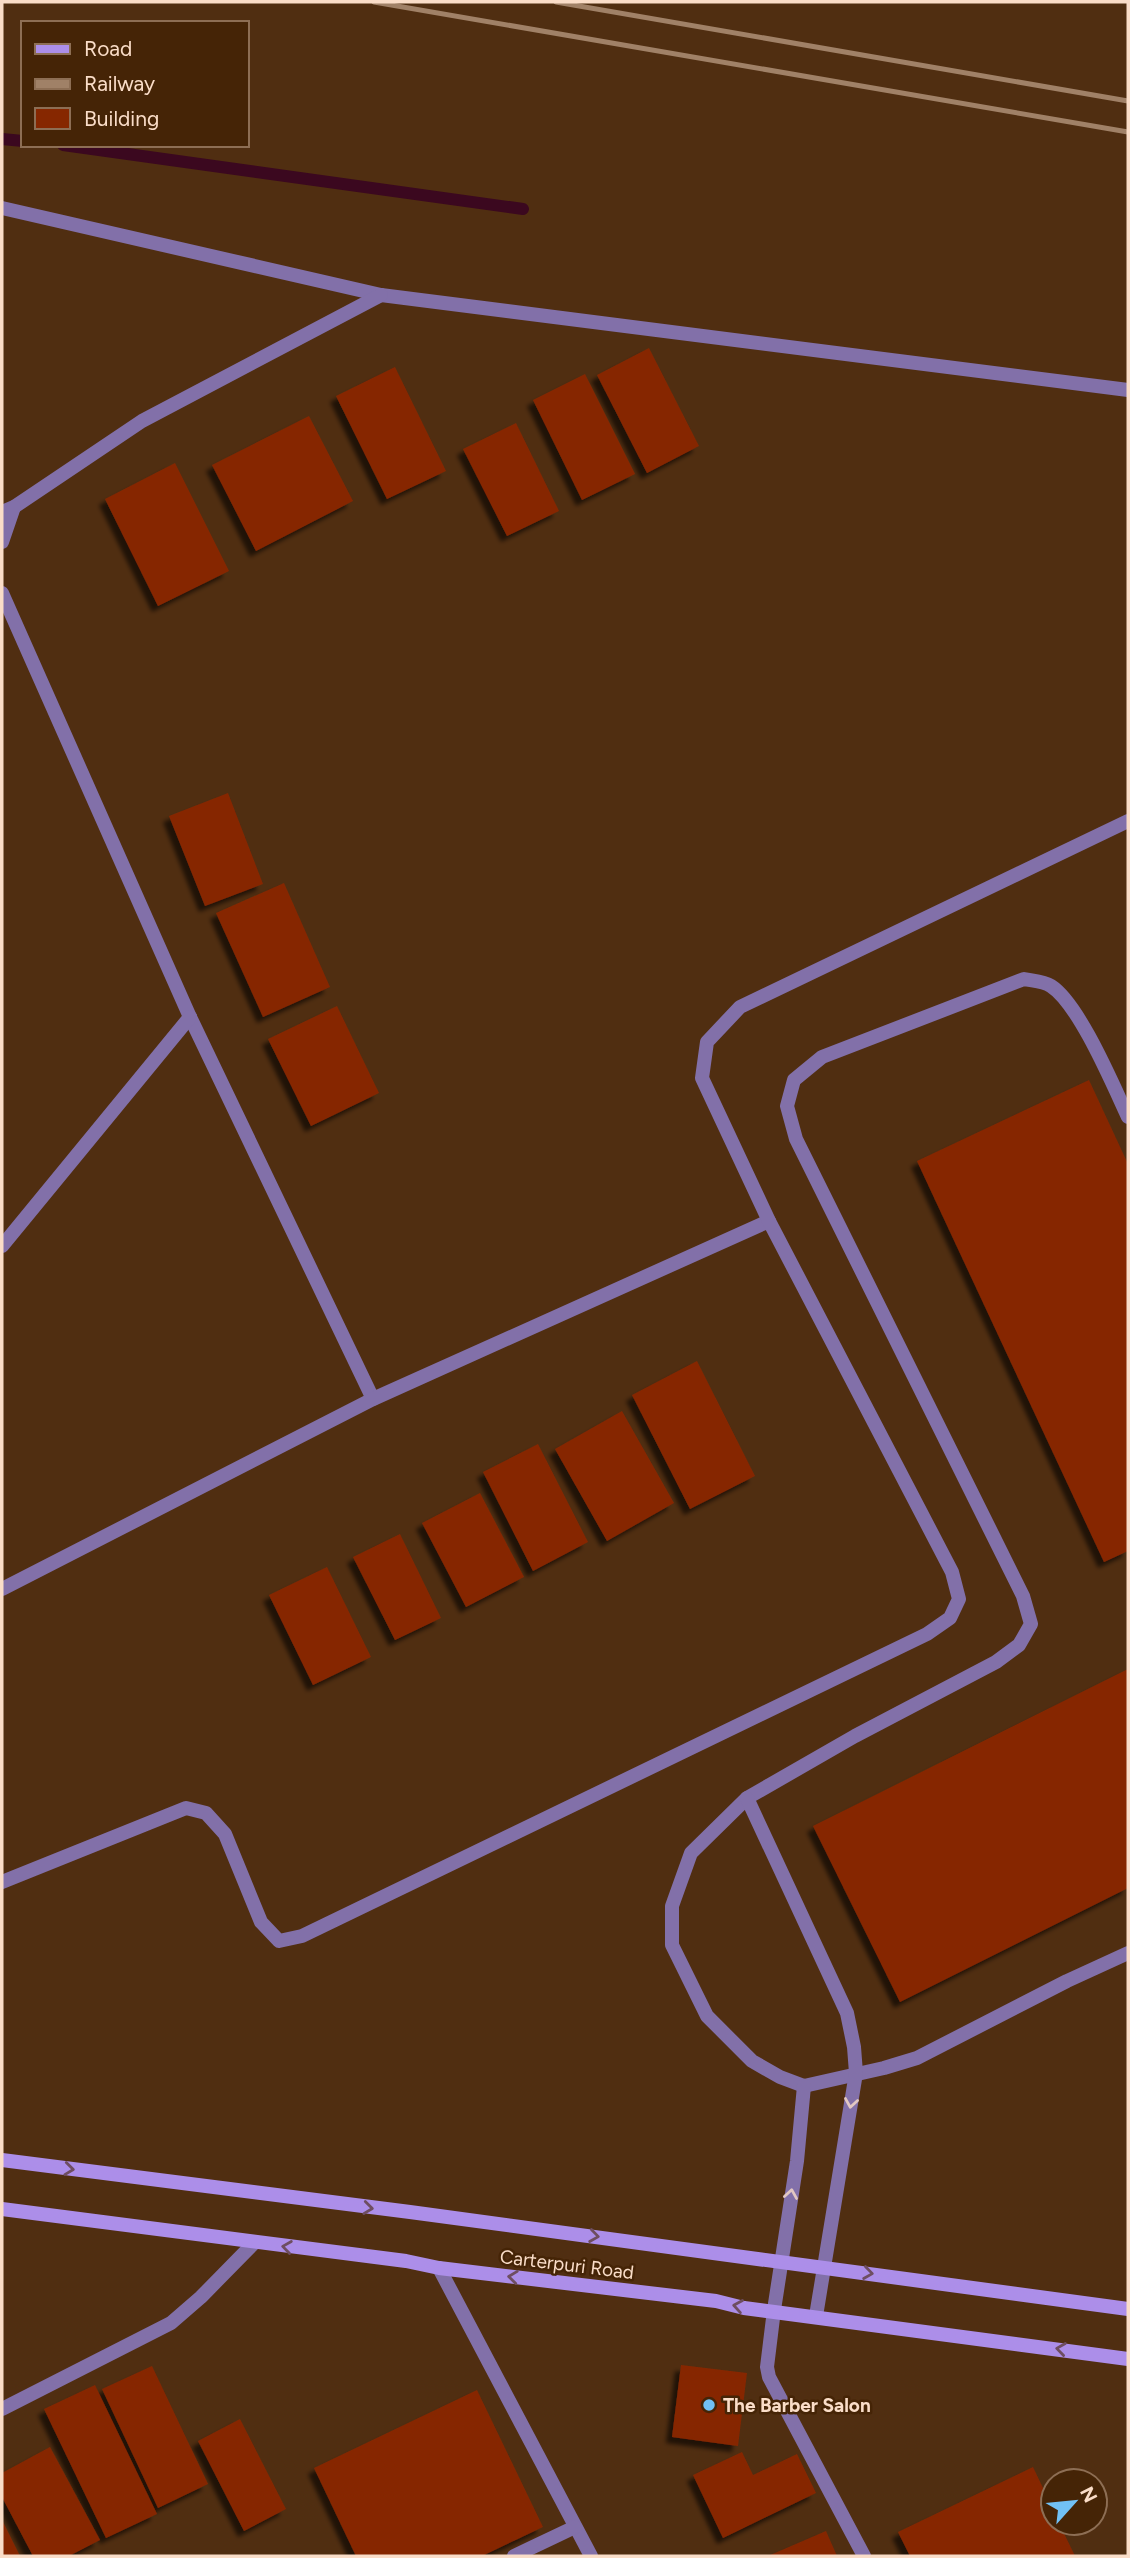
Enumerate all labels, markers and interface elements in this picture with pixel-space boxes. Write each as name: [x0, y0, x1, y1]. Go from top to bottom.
legend: [21, 21, 248, 147]
text: Road: [84, 36, 132, 61]
text: Railway: [84, 71, 155, 96]
text: Building: [84, 106, 159, 131]
one-way arrow: [844, 2097, 859, 2109]
one-way arrow: [64, 2161, 75, 2176]
one-way arrow: [783, 2188, 798, 2200]
one-way arrow: [362, 2200, 374, 2215]
one-way arrow: [588, 2229, 599, 2244]
one-way arrow: [281, 2239, 293, 2254]
street label: Carterpuri Road: [499, 2245, 635, 2284]
one-way arrow: [862, 2265, 873, 2280]
one-way arrow: [507, 2270, 518, 2285]
one-way arrow: [732, 2299, 744, 2314]
one-way arrow: [1055, 2342, 1067, 2357]
place label: The Barber Salon: [723, 2394, 871, 2417]
marker: The Barber Salon: [701, 2397, 717, 2413]
north arrow: [1039, 2467, 1109, 2537]
text: N: [1075, 2483, 1102, 2506]

